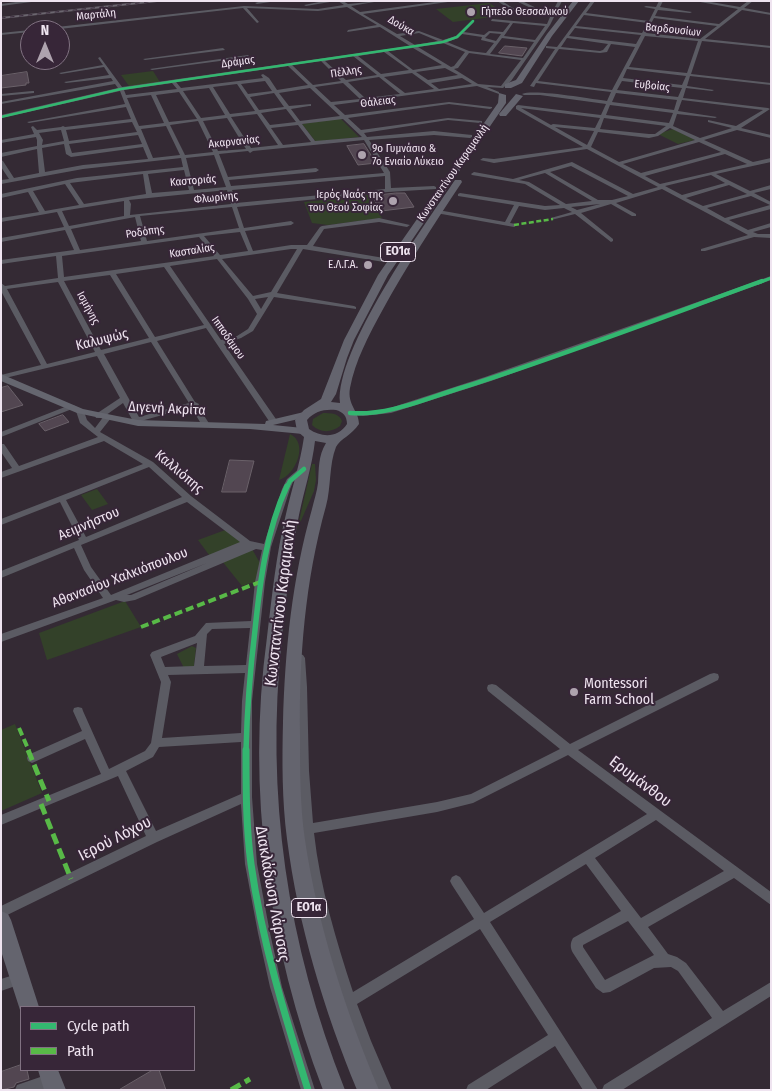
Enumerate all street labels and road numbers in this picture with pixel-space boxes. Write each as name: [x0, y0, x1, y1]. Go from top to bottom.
street label: Μαρτάλη: [75, 6, 117, 24]
street label: Δούκα: [385, 13, 417, 39]
street label: Βαρδουσίων: [645, 21, 701, 39]
street label: Δράμας: [220, 53, 256, 71]
street label: Πέλλης: [329, 63, 363, 81]
street label: Ευβοίας: [634, 78, 670, 94]
street label: Θάλειας: [360, 93, 396, 111]
street label: Κωνσταντίνου Καραμανλή: [415, 122, 491, 224]
street label: Ακαρνανίας: [208, 133, 260, 151]
street label: Καστοριάς: [169, 172, 217, 190]
street label: Φλωρίνης: [193, 189, 239, 207]
street label: Ροδόπης: [125, 223, 165, 241]
street label: Κασταλίας: [168, 241, 216, 261]
road number: ΕΟ1α: [380, 242, 416, 262]
street label: Ισμήνης: [74, 289, 102, 327]
street label: Ιπποδάμου: [208, 314, 248, 362]
street label: Καλυψώς: [74, 325, 130, 355]
street label: Διγενή Ακρίτα: [128, 399, 206, 419]
street label: Καλλιόπης: [151, 447, 207, 497]
street label: Αειμνήστου: [56, 504, 122, 544]
street label: Κωνσταντίνου Καραμανλή: [261, 519, 301, 687]
street label: Αθανασίου Χαλκιόπουλου: [50, 544, 190, 612]
street label: Ερυμάνθου: [605, 752, 675, 812]
street label: Ιερού Λόχου: [75, 812, 155, 866]
street label: Διακλάδωση Λάρισας: [251, 825, 293, 963]
road number: ΕΟ1α: [292, 898, 326, 918]

